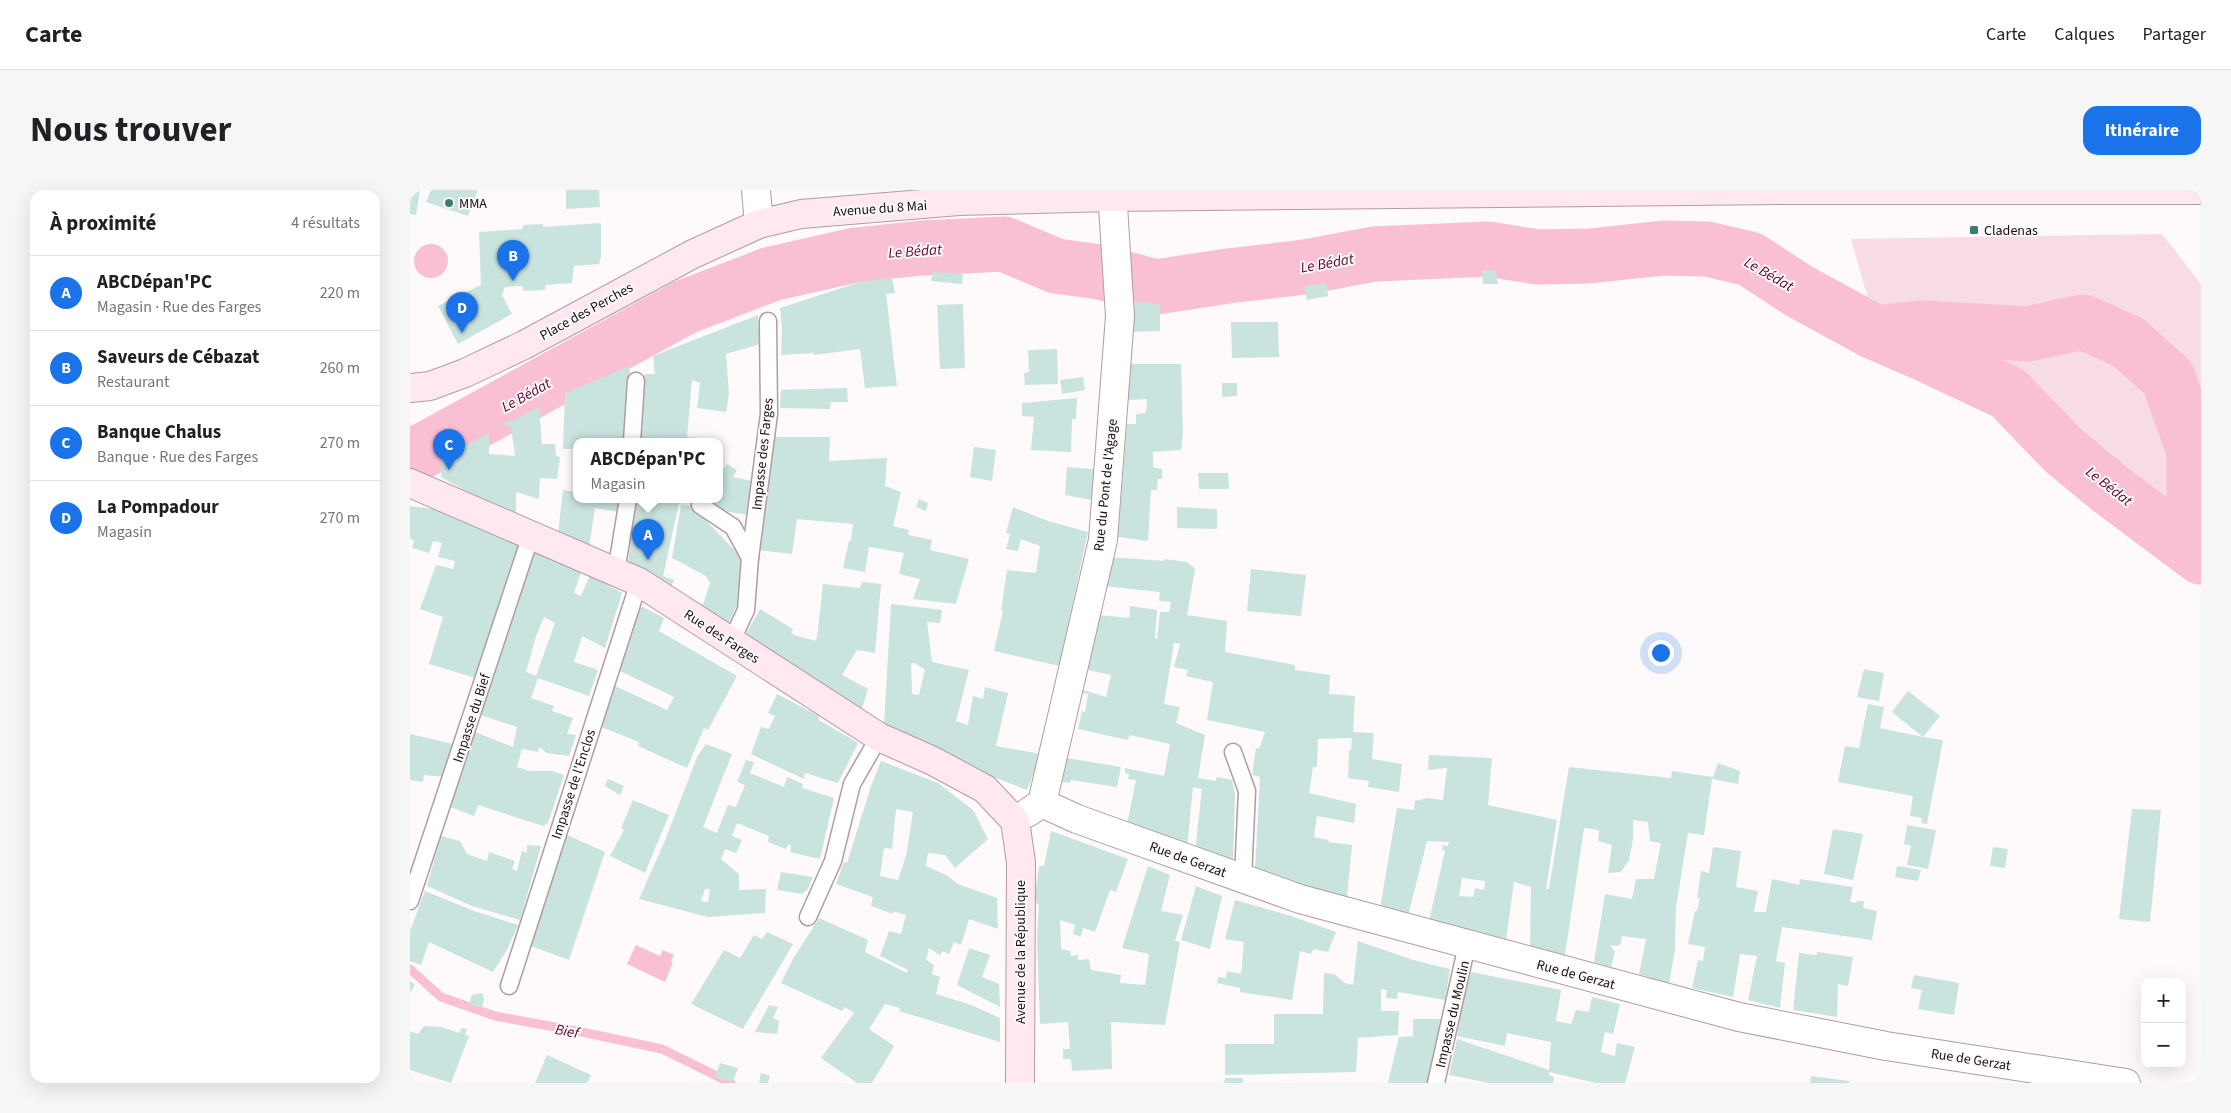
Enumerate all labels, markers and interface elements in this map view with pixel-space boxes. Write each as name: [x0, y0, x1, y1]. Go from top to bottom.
text: Carte: [25, 17, 82, 52]
text: Carte: [1986, 22, 2026, 47]
text: Calques: [2054, 22, 2114, 47]
text: Partager: [2142, 22, 2206, 47]
text: Nous trouver: [30, 105, 231, 155]
button: Itinéraire: [2083, 106, 2201, 155]
place label: MMA: [459, 194, 487, 214]
street label: Avenue du 8 Mai: [832, 196, 928, 222]
marker: MMA: [443, 197, 455, 209]
text: À proximité: [50, 208, 156, 238]
text: 4 résultats: [291, 212, 360, 234]
place label: Cladenas: [1984, 221, 2038, 241]
marker: Cladenas: [1968, 224, 1980, 236]
water label: Le Bédat: [888, 239, 944, 264]
pin: B: [497, 240, 529, 281]
water label: Le Bédat: [1299, 248, 1356, 278]
water label: Le Bédat: [1740, 252, 1798, 297]
text: ABCDépan'PC: [97, 269, 212, 296]
street label: Place des Perches: [536, 278, 637, 346]
text: A: [61, 282, 71, 304]
text: 220 m: [320, 282, 360, 304]
pin: D: [446, 292, 478, 333]
text: Magasin · Rue des Farges: [97, 296, 261, 318]
text: Saveurs de Cébazat: [97, 344, 259, 371]
text: B: [61, 357, 71, 379]
text: 260 m: [320, 357, 360, 379]
text: Restaurant: [97, 371, 170, 393]
water label: Le Bédat: [498, 373, 556, 418]
street label: Impasse des Farges: [747, 397, 779, 511]
street label: Rue du Pont de l'Agage: [1089, 418, 1123, 552]
text: Banque Chalus: [97, 419, 221, 446]
pin: C: [433, 429, 465, 470]
text: C: [61, 432, 71, 454]
text: 270 m: [320, 432, 360, 454]
popup: [573, 438, 723, 503]
text: Banque · Rue des Farges: [97, 446, 258, 468]
text: ABCDépan'PC: [591, 446, 706, 473]
water label: Le Bédat: [2081, 462, 2137, 512]
text: Magasin: [591, 473, 645, 495]
text: La Pompadour: [97, 494, 219, 521]
text: D: [61, 507, 71, 529]
text: 270 m: [320, 507, 360, 529]
pin: A: [632, 519, 664, 560]
text: Magasin: [97, 521, 152, 543]
street label: Rue des Farges: [680, 605, 763, 669]
your location: [1648, 640, 1674, 666]
street label: Impasse du Bief: [448, 670, 496, 765]
street label: Impasse de l'Enclos: [547, 727, 601, 842]
street label: Rue de Gerzat: [1146, 837, 1229, 883]
street label: Avenue de la République: [1011, 880, 1031, 1024]
street label: Rue de Gerzat: [1534, 955, 1617, 995]
street label: Impasse du Moulin: [1431, 959, 1475, 1070]
map controls: [2141, 978, 2186, 1068]
button: +: [2141, 978, 2186, 1023]
water label: Bief: [553, 1019, 582, 1044]
button: −: [2141, 1023, 2186, 1068]
street label: Rue de Gerzat: [1930, 1044, 2012, 1076]

